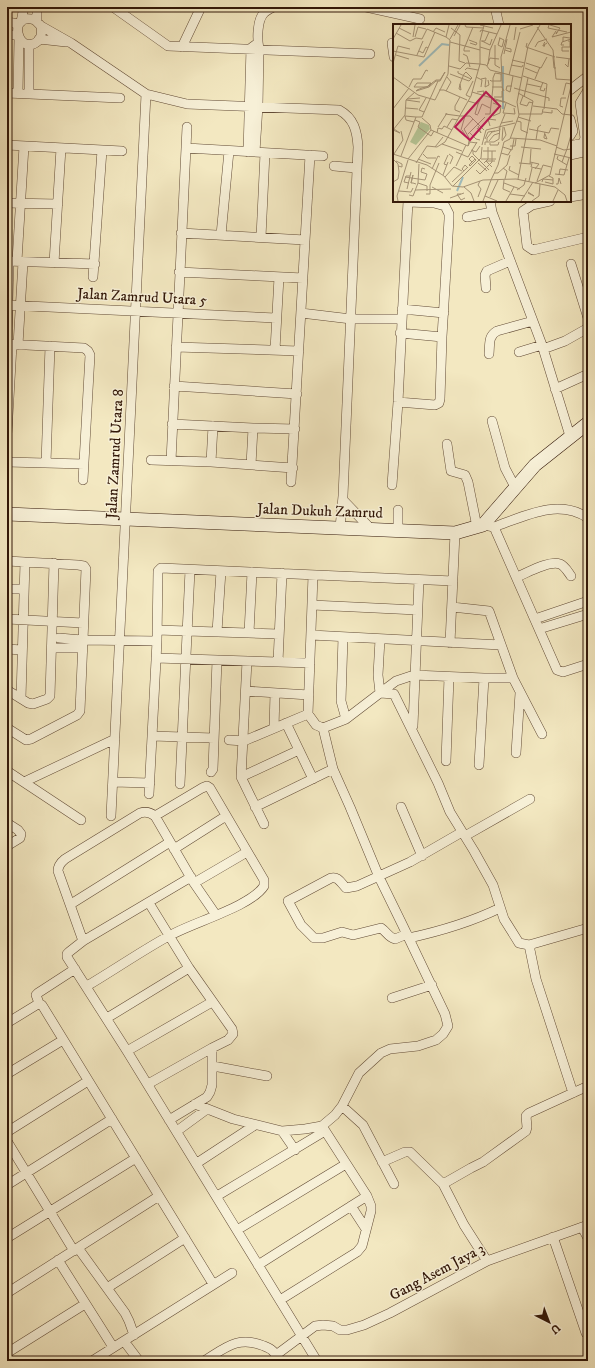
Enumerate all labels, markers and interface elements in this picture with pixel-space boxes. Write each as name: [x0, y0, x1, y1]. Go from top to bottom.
inset map: [393, 24, 571, 202]
street label: Jalan Zamrud Utara 5: [75, 284, 208, 310]
street label: Jalan Zamrud Utara 8: [102, 389, 128, 521]
street label: Jalan Dukuh Zamrud: [255, 499, 384, 523]
street label: Gang Asem Jaya 3: [386, 1239, 488, 1305]
north arrow: [529, 1302, 569, 1342]
text: U: [547, 1321, 563, 1337]

